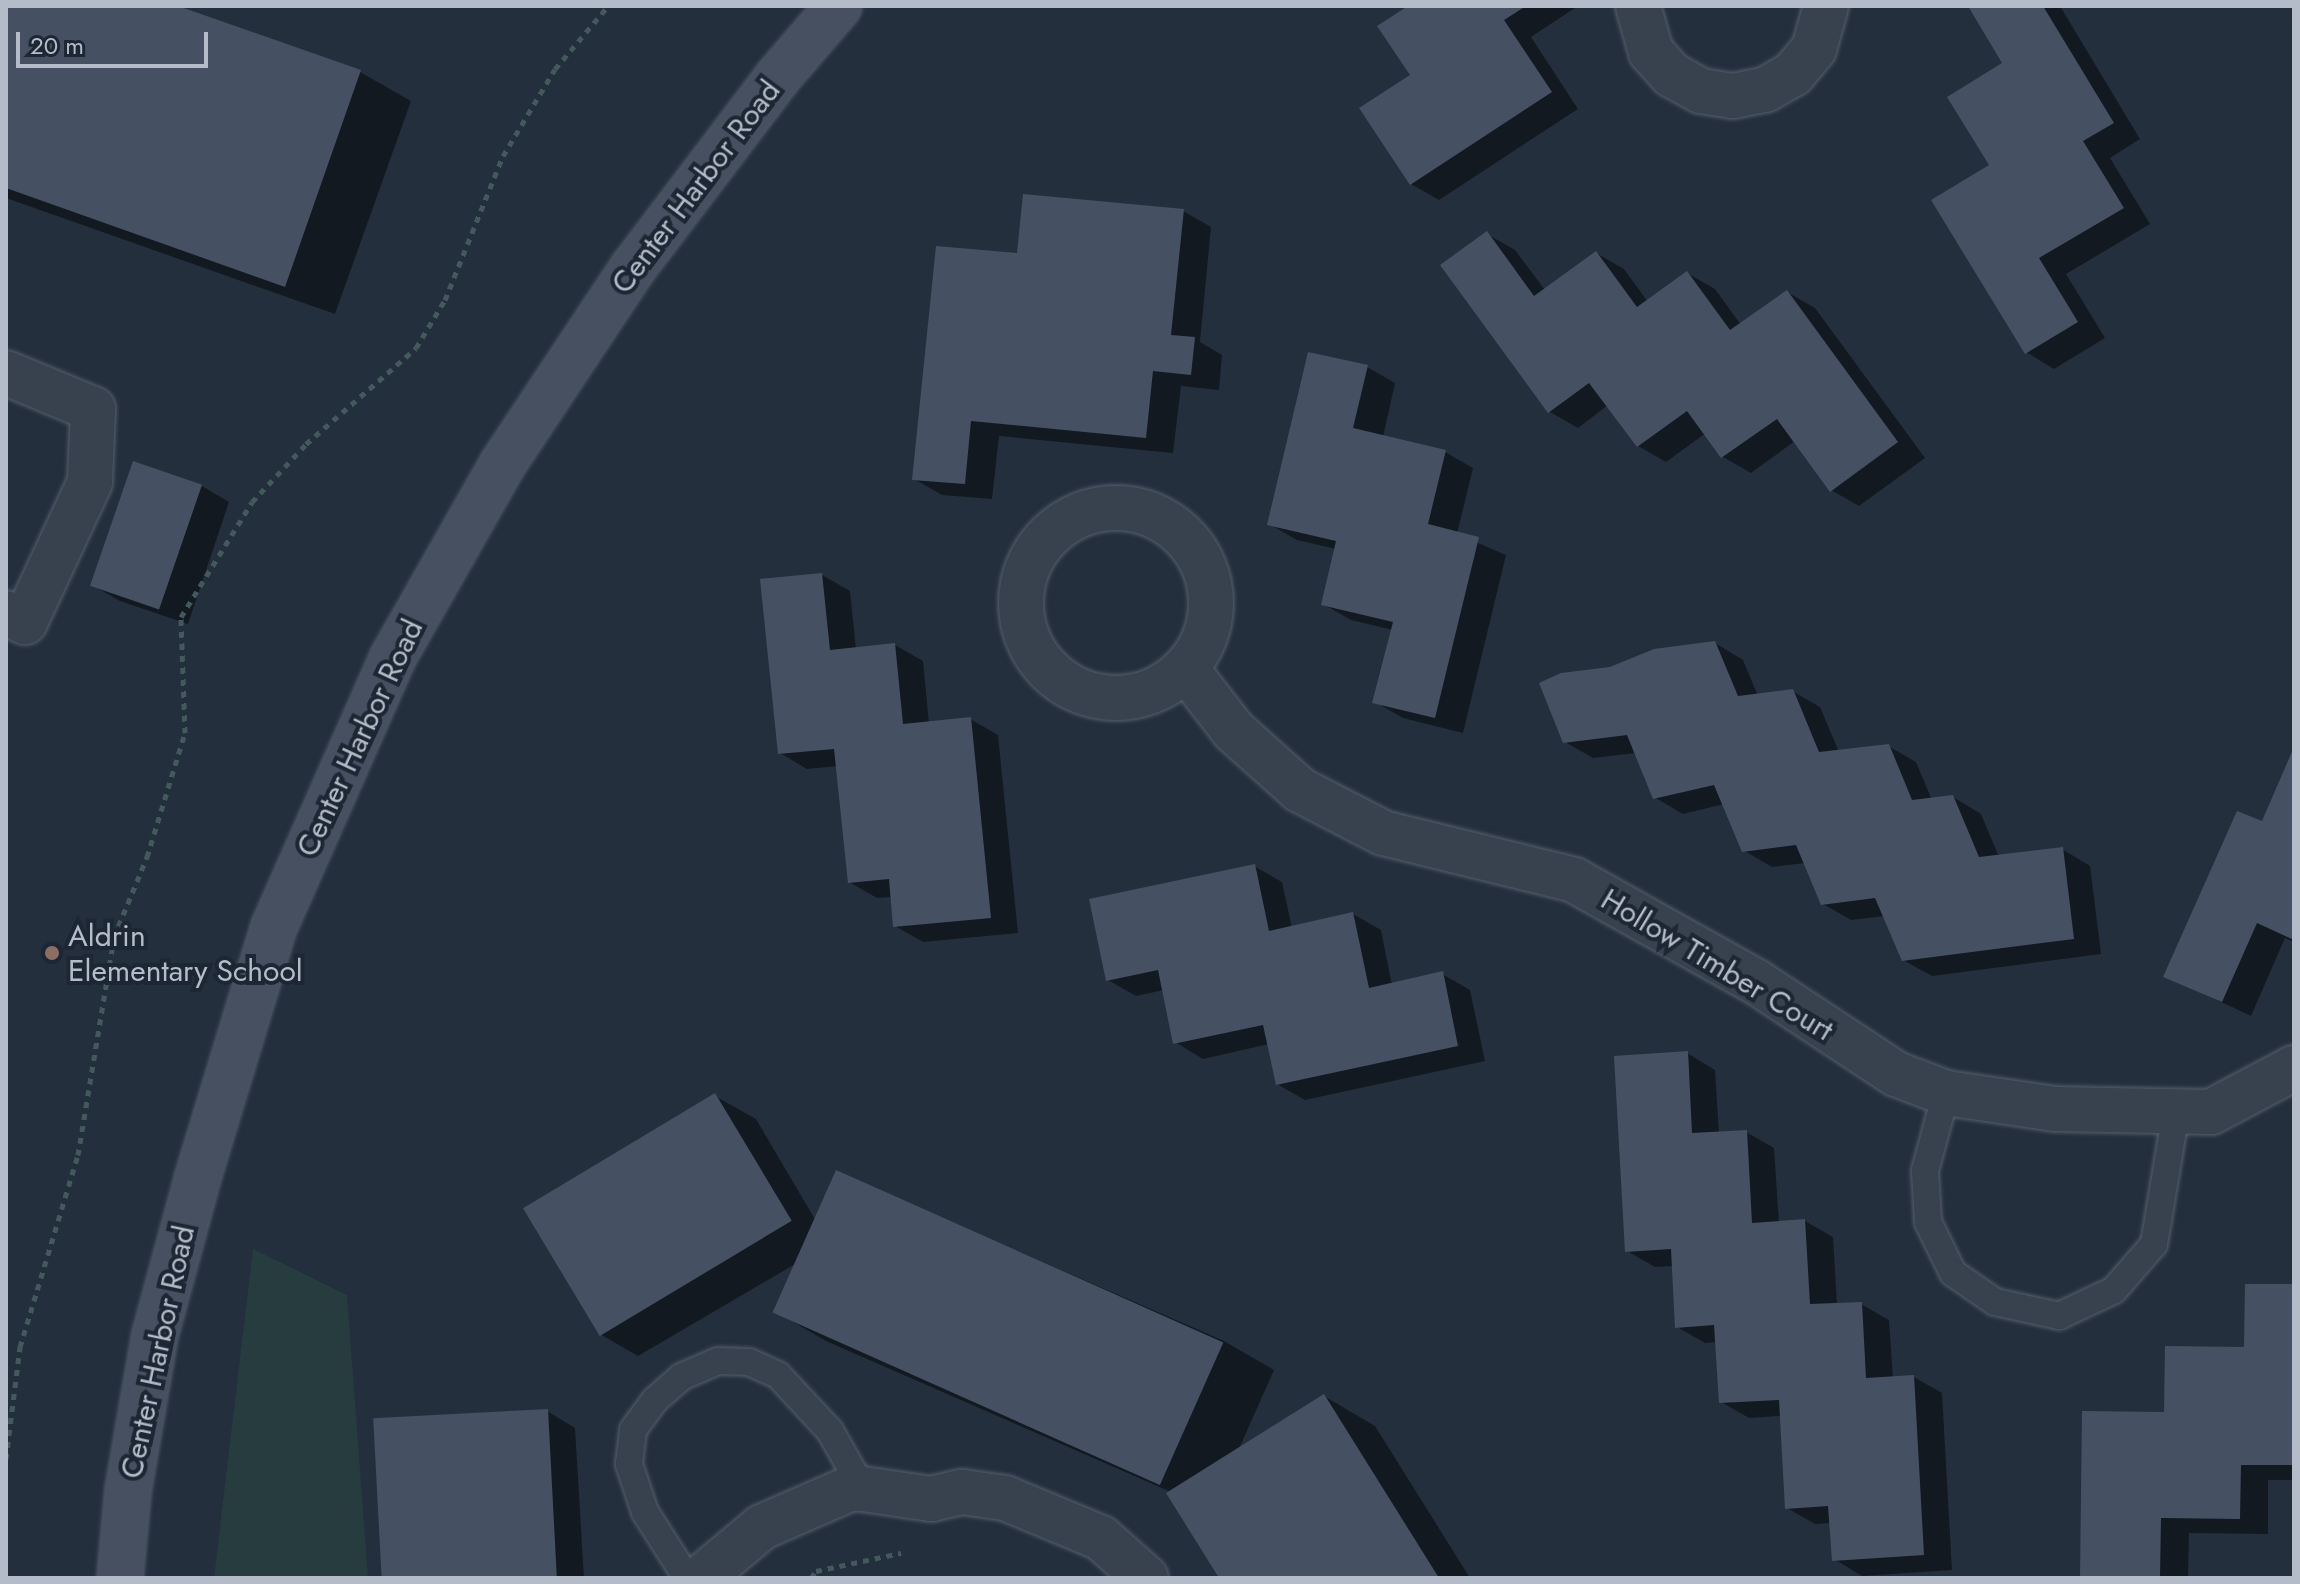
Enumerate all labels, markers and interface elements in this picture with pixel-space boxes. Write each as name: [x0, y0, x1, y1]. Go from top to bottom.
scale bar: [20, 16, 212, 66]
text: 20 m: [30, 28, 84, 63]
street label: Center Harbor Road: [604, 73, 788, 301]
street label: Center Harbor Road: [289, 614, 431, 862]
street label: Hollow Timber Court: [1595, 882, 1839, 1048]
place label: Aldrin Elementary School: [68, 918, 303, 988]
marker: Aldrin Elementary School: [43, 944, 61, 962]
street label: Center Harbor Road: [114, 1222, 202, 1482]

